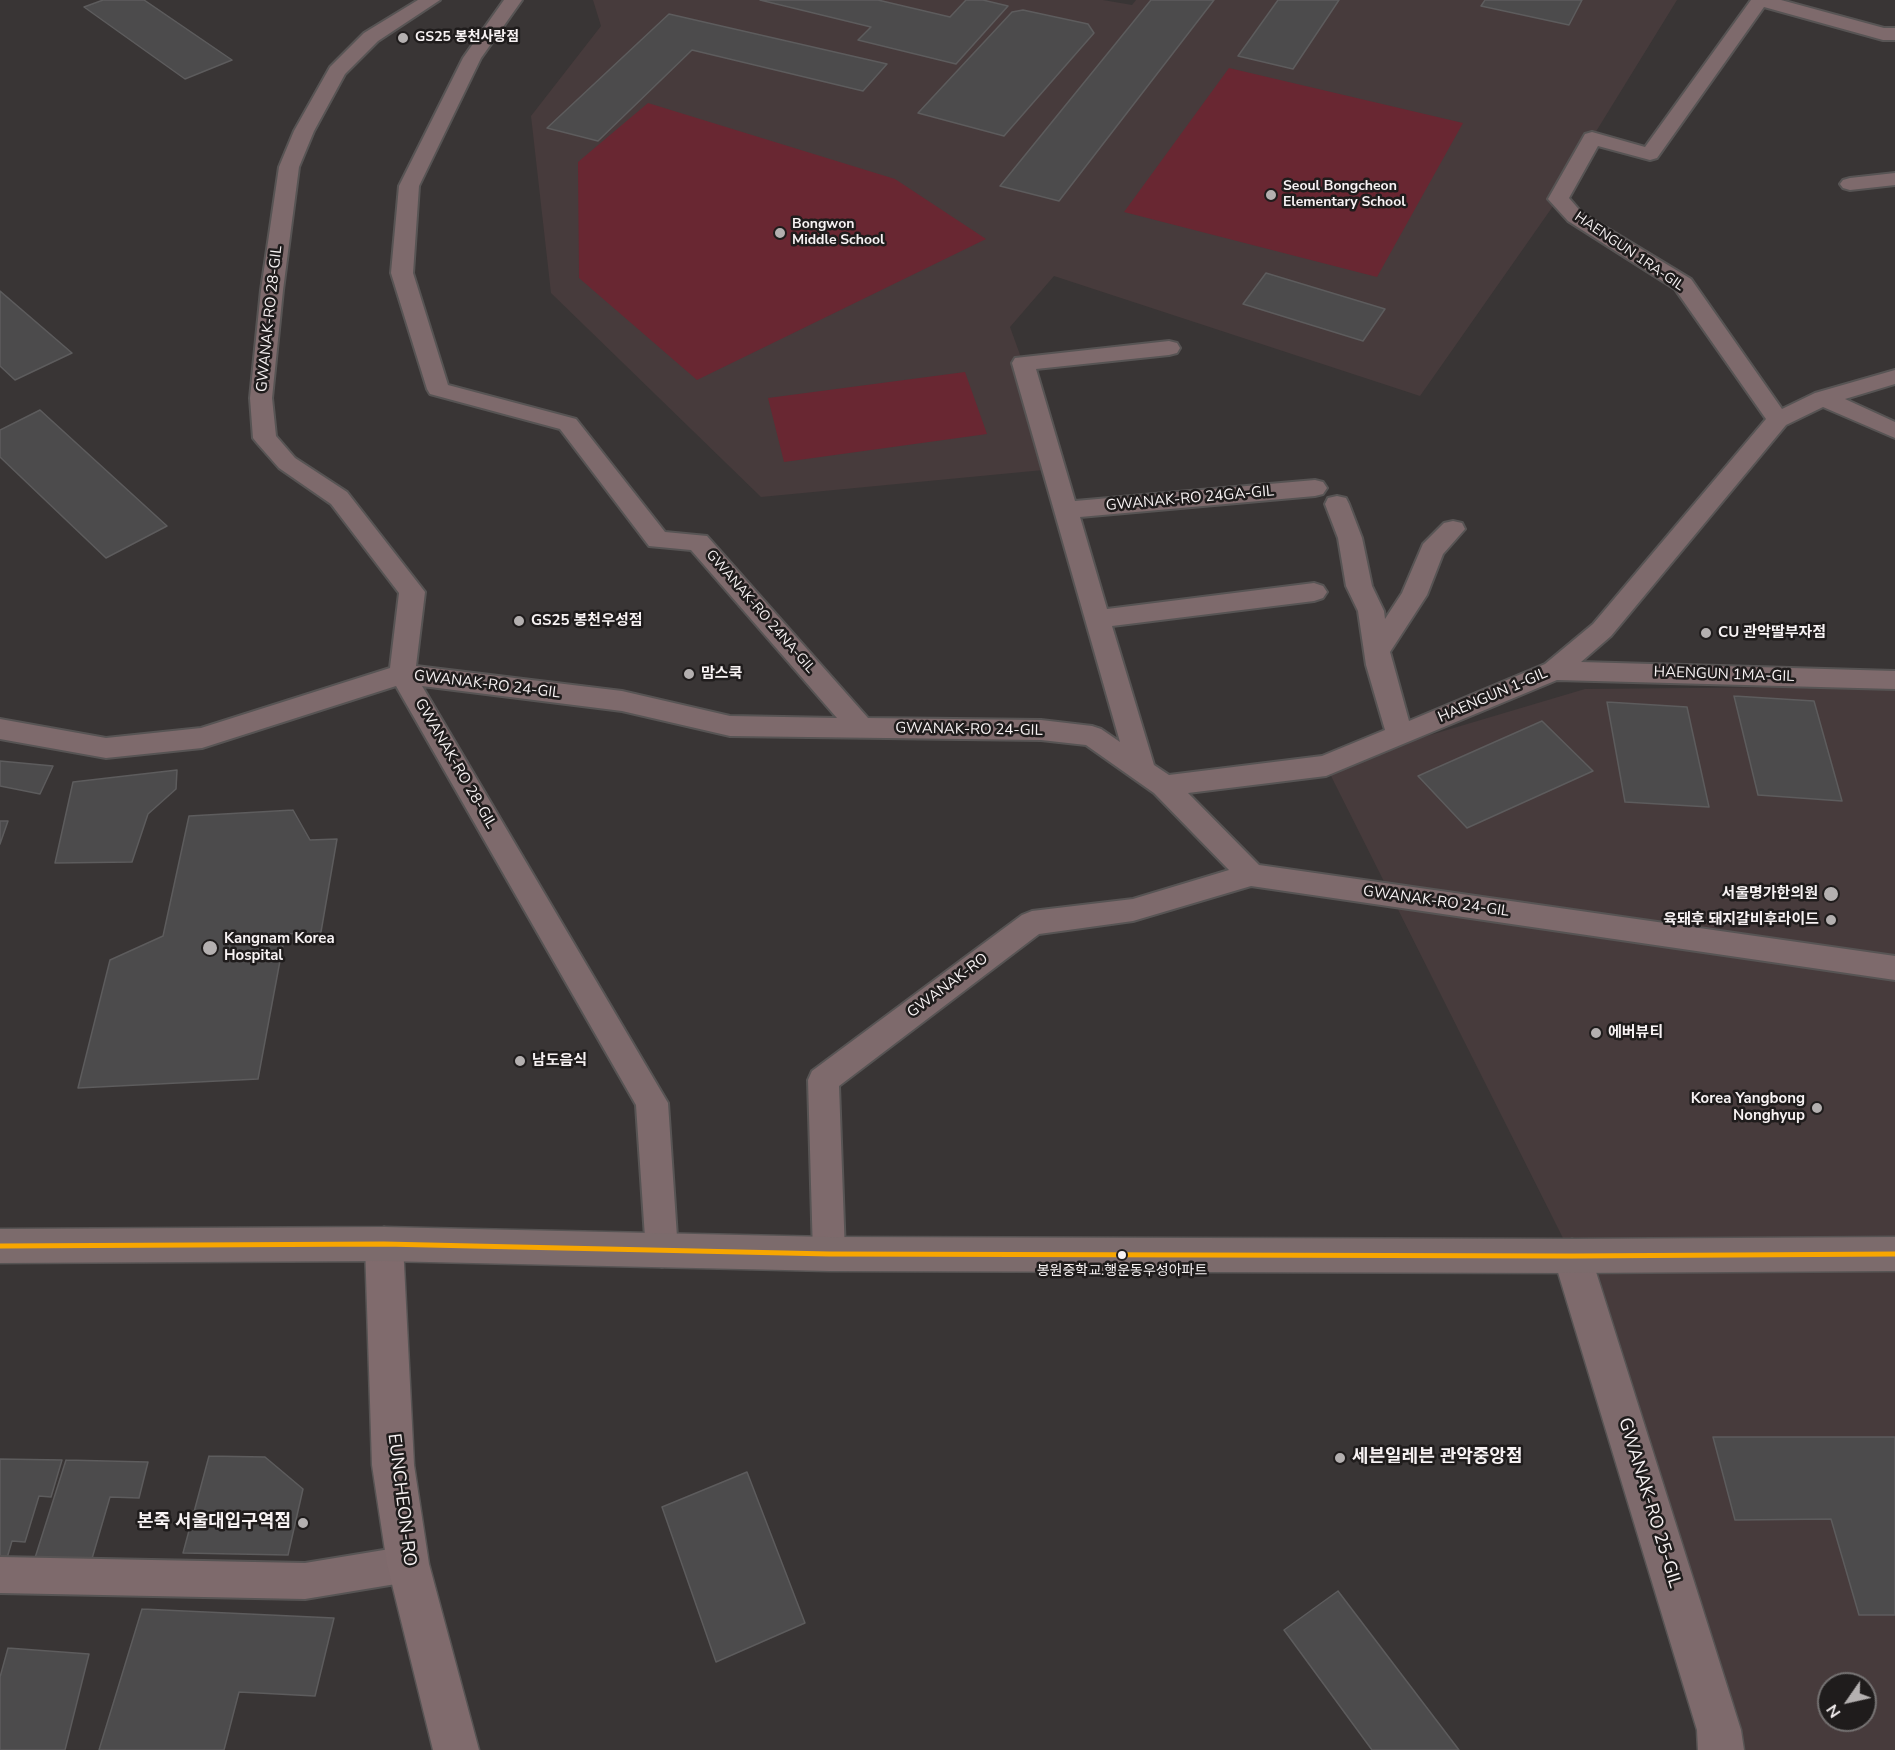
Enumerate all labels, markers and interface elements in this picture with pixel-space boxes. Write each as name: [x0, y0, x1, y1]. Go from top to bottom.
place label: GS25 봉천사랑점: [415, 30, 519, 46]
marker: GS25 봉천사랑점: [396, 31, 410, 45]
place label: Seoul Bongcheon Elementary School: [1283, 179, 1406, 212]
marker: Seoul Bongcheon Elementary School: [1264, 188, 1278, 202]
street label: HAENGUN 1RA-GIL: [1571, 209, 1687, 295]
place label: Bongwon Middle School: [792, 217, 885, 250]
marker: Bongwon Middle School: [773, 226, 787, 240]
street label: GWANAK-RO 28-GIL: [253, 245, 287, 393]
street label: GWANAK-RO 24GA-GIL: [1105, 483, 1275, 515]
street label: GWANAK-RO 24NA-GIL: [702, 547, 818, 677]
place label: GS25 봉천우성점: [531, 612, 643, 630]
marker: GS25 봉천우성점: [512, 614, 526, 628]
place label: CU 관악딸부자점: [1718, 624, 1826, 642]
marker: CU 관악딸부자점: [1699, 626, 1713, 640]
street label: HAENGUN 1MA-GIL: [1653, 664, 1795, 686]
place label: 맘스쿡: [701, 665, 742, 683]
street label: HAENGUN 1-GIL: [1436, 665, 1550, 727]
street label: GWANAK-RO 24-GIL: [413, 667, 561, 703]
marker: 맘스쿡: [682, 667, 696, 681]
street label: GWANAK-RO 28-GIL: [410, 696, 500, 832]
street label: GWANAK-RO 24-GIL: [895, 720, 1043, 740]
street label: GWANAK-RO 24-GIL: [1362, 883, 1510, 921]
place label: 서울명가한의원: [1721, 885, 1818, 903]
marker: 서울명가한의원: [1822, 885, 1840, 903]
place label: 육돼후 돼지갈비후라이드: [1663, 911, 1819, 929]
marker: 육돼후 돼지갈비후라이드: [1824, 913, 1838, 927]
place label: Kangnam Korea Hospital: [224, 930, 335, 965]
marker: Kangnam Korea Hospital: [201, 939, 219, 957]
street label: GWANAK-RO: [904, 950, 992, 1022]
place label: 에버뷰티: [1608, 1024, 1663, 1042]
marker: 에버뷰티: [1589, 1026, 1603, 1040]
place label: 남도음식: [532, 1052, 587, 1070]
marker: 남도음식: [513, 1054, 527, 1068]
place label: Korea Yangbong Nonghyup: [1691, 1090, 1805, 1125]
marker: Korea Yangbong Nonghyup: [1810, 1101, 1824, 1115]
marker: 봉원중학교.행운동우성아파트: [1116, 1249, 1128, 1261]
place label: 봉원중학교.행운동우성아파트: [1037, 1264, 1207, 1280]
street label: GWANAK-RO 25-GIL: [1613, 1415, 1685, 1591]
street label: EUNCHEON-RO: [382, 1432, 420, 1568]
place label: 세븐일레븐 관악중앙점: [1352, 1447, 1522, 1469]
marker: 세븐일레븐 관악중앙점: [1333, 1451, 1347, 1465]
place label: 본죽 서울대입구역점: [137, 1512, 291, 1534]
marker: 본죽 서울대입구역점: [296, 1516, 310, 1530]
north arrow: [1817, 1672, 1877, 1732]
text: N: [1821, 1700, 1846, 1722]

